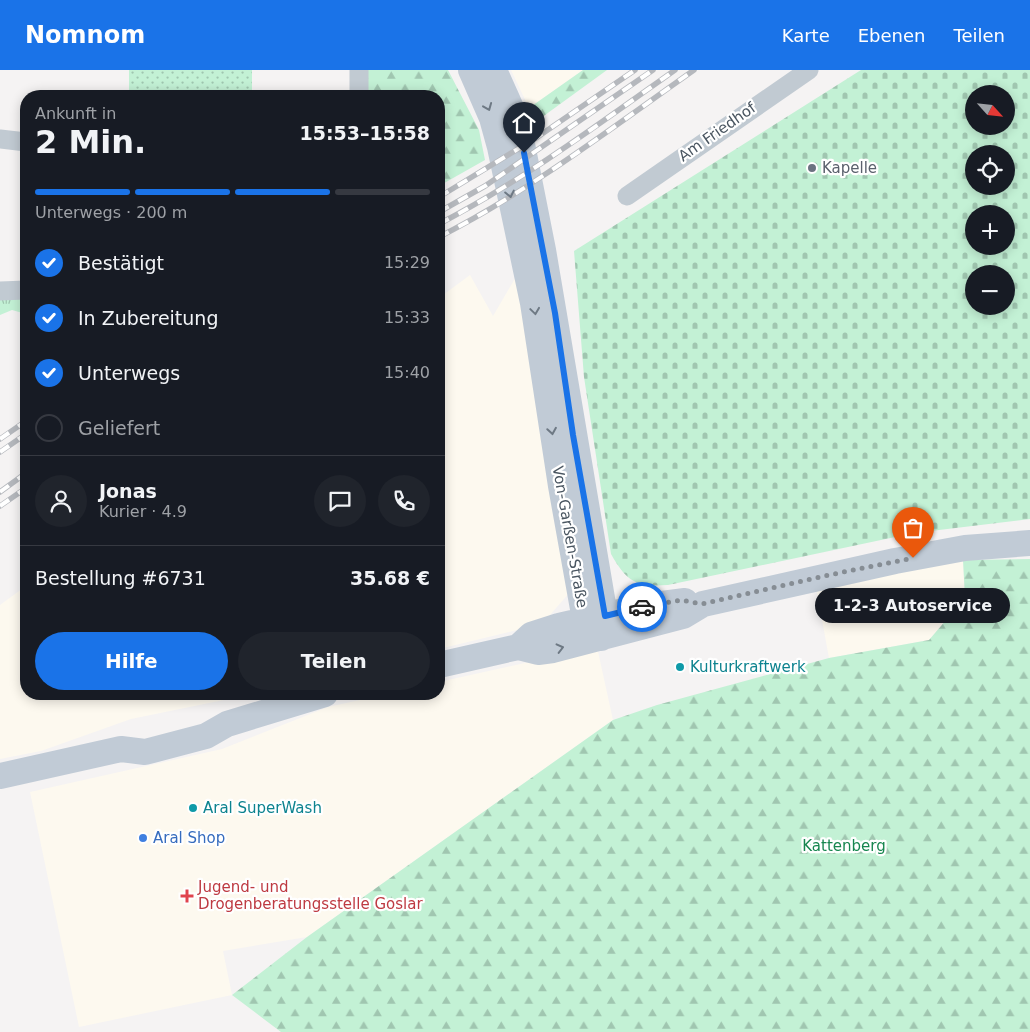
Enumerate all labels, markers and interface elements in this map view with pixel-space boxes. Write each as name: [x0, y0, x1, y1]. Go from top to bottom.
text: Nomnom: [25, 21, 145, 49]
text: Karte: [782, 25, 830, 46]
text: Ebenen: [858, 25, 926, 46]
text: Teilen: [954, 25, 1005, 46]
north arrow: [965, 85, 1015, 135]
map controls: [965, 85, 1015, 315]
street label: Am Friedhof: [675, 98, 760, 165]
pin: [503, 102, 545, 153]
one-way arrow: [482, 103, 492, 111]
text: Ankunft in: [35, 104, 116, 123]
icon: home: [510, 109, 538, 137]
text: 15:53–15:58: [300, 122, 430, 144]
text: 2 Min.: [35, 123, 146, 161]
button: locate: [965, 145, 1015, 195]
place label: Kapelle: [822, 159, 877, 177]
marker: Kapelle: [806, 162, 818, 174]
one-way arrow: [504, 190, 515, 199]
text: Unterwegs · 200 m: [35, 203, 187, 222]
button: +: [965, 205, 1015, 255]
icon: check: [35, 249, 63, 277]
text: Bestätigt: [78, 252, 164, 274]
text: 15:29: [384, 253, 430, 272]
button: −: [965, 265, 1015, 315]
icon: check: [35, 304, 63, 332]
text: In Zubereitung: [78, 307, 218, 329]
one-way arrow: [529, 307, 539, 315]
text: 15:33: [384, 308, 430, 327]
icon: check: [35, 359, 63, 387]
text: Unterwegs: [78, 362, 180, 384]
text: 15:40: [384, 363, 430, 382]
text: Geliefert: [78, 417, 160, 439]
one-way arrow: [546, 427, 557, 435]
street label: Von-Garßen-Straße: [549, 465, 591, 609]
button: person: [35, 475, 87, 527]
button: chat: [314, 475, 366, 527]
button: phone: [378, 475, 430, 527]
text: Jonas: [99, 480, 157, 502]
text: Kurier · 4.9: [99, 502, 187, 521]
pin: [892, 507, 934, 558]
icon: bag: [899, 514, 927, 542]
text: Bestellung #6731: [35, 567, 206, 589]
text: 35.68 €: [350, 567, 430, 589]
courier: [617, 582, 667, 632]
callout: 1-2-3 Autoservice: [816, 588, 1010, 623]
icon: car: [628, 593, 656, 621]
text: 1-2-3 Autoservice: [833, 596, 992, 615]
button: Hilfe: [35, 632, 228, 690]
button: Teilen: [238, 632, 430, 690]
one-way arrow: [555, 643, 564, 654]
place label: Kulturkraftwerk: [690, 658, 806, 676]
marker: Kulturkraftwerk: [674, 661, 686, 673]
place label: Aral SuperWash: [203, 799, 322, 817]
marker: Aral SuperWash: [187, 802, 199, 814]
place label: Aral Shop: [153, 829, 225, 847]
marker: Aral Shop: [137, 832, 149, 844]
park label: Kattenberg: [802, 837, 886, 855]
place label: Jugend- und Drogenberatungsstelle Goslar: [197, 878, 423, 913]
marker: Jugend- und Drogenberatungsstelle Goslar: [180, 889, 194, 903]

